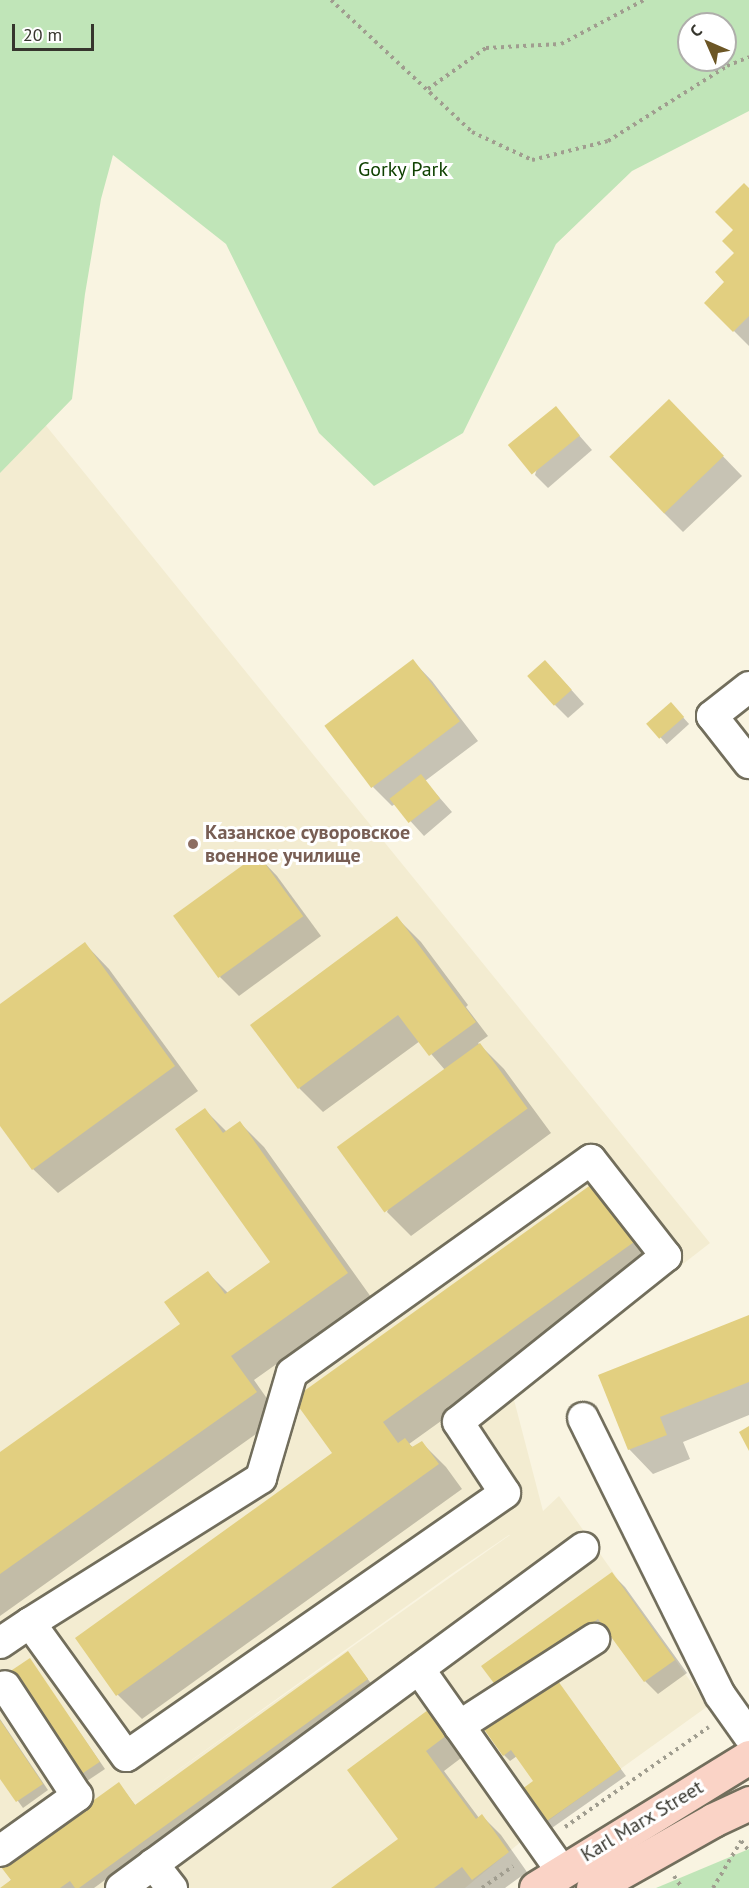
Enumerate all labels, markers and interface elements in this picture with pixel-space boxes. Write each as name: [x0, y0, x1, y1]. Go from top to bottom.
scale bar: [15, 12, 98, 50]
north arrow: [677, 12, 737, 72]
text: С: [685, 20, 706, 41]
text: 20 m: [23, 23, 62, 46]
park label: Gorky Park: [358, 157, 448, 181]
place label: Казанское суворовское военное училище: [205, 820, 410, 867]
marker: Казанское суворовское военное училище: [186, 837, 200, 851]
street label: Karl Marx Street: [576, 1775, 708, 1867]

